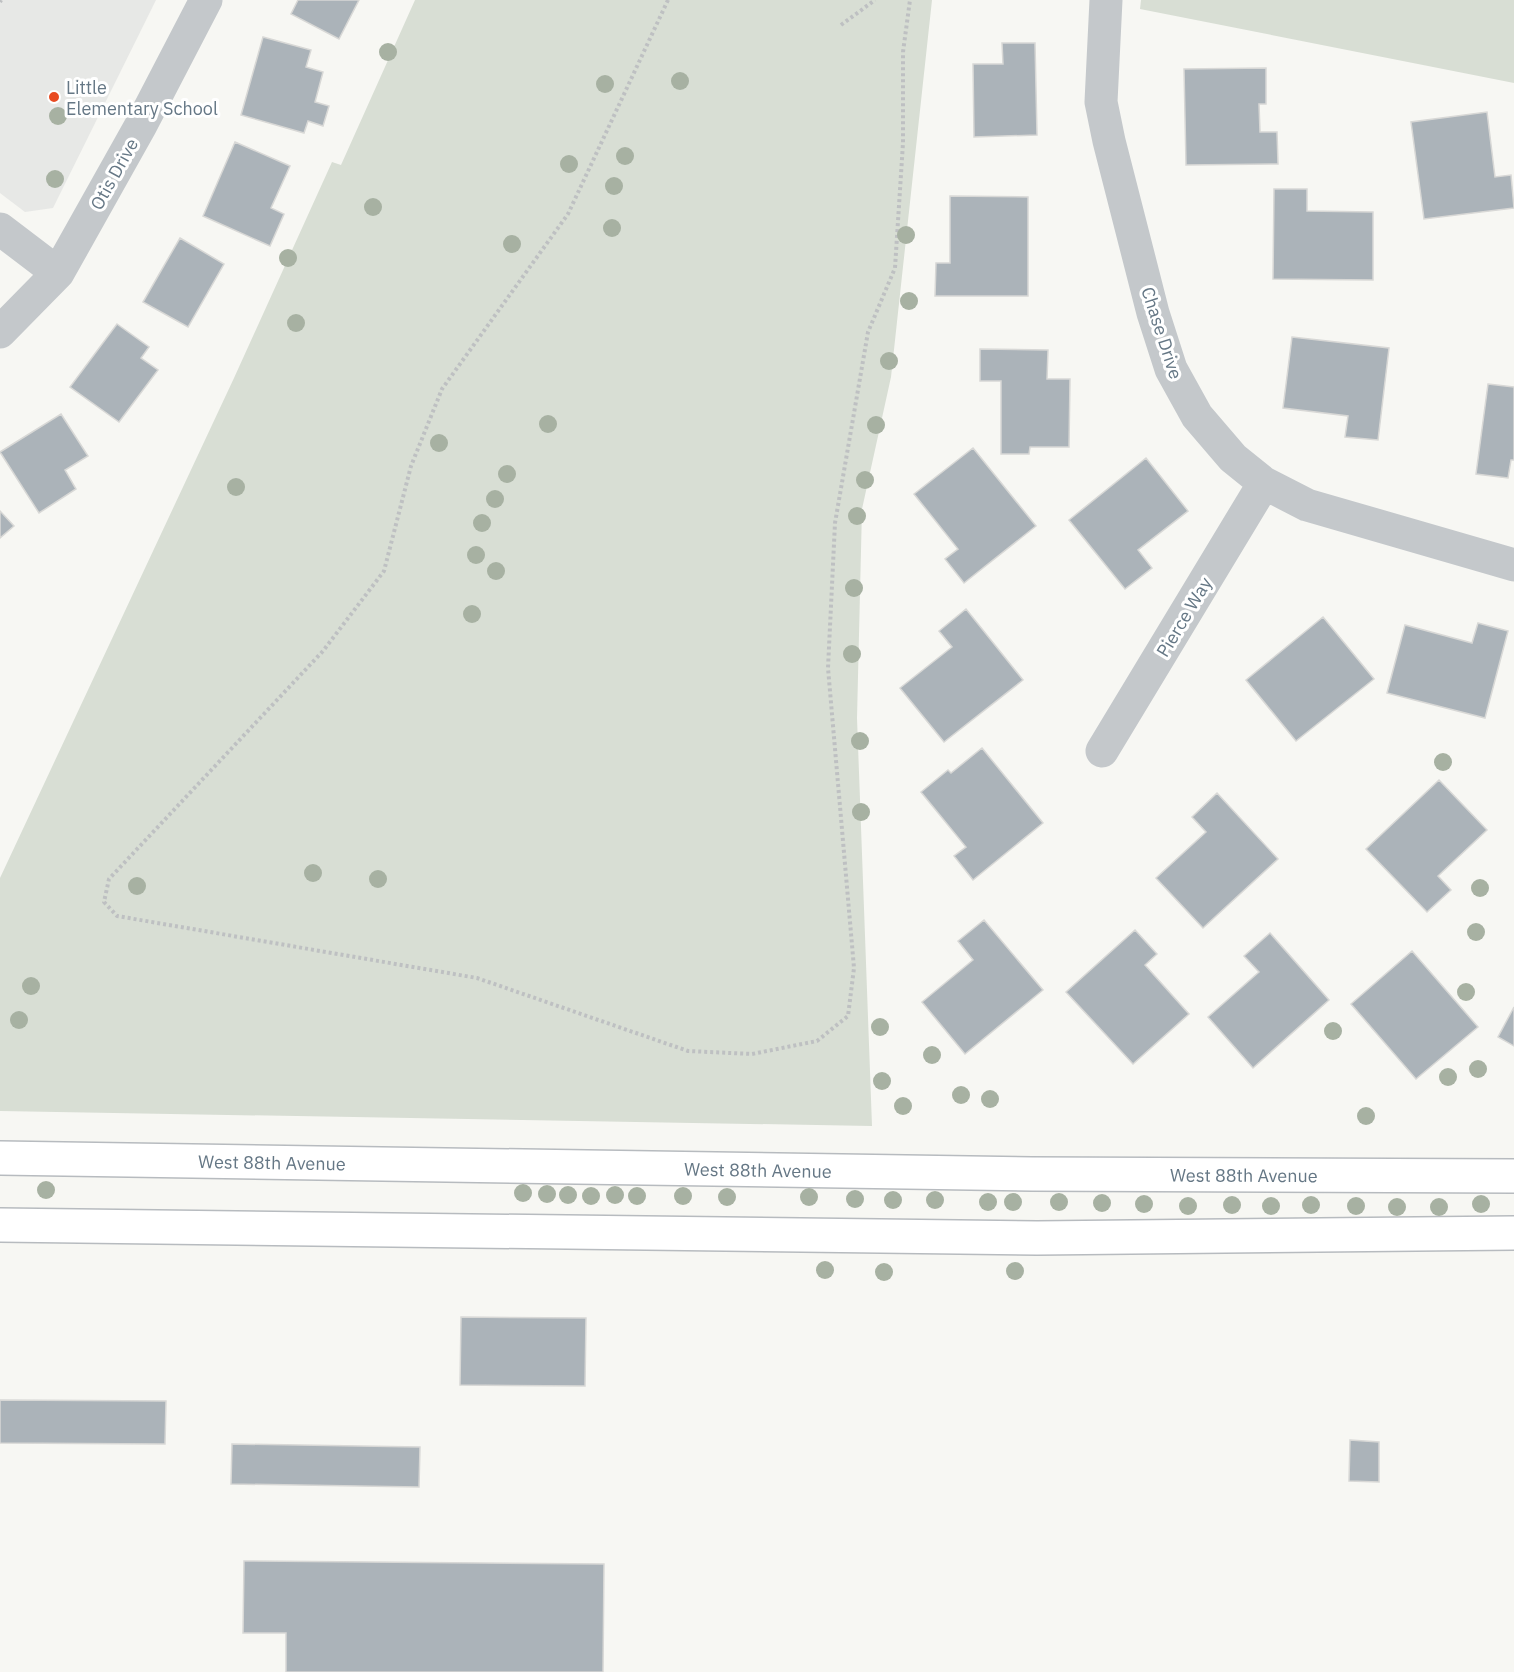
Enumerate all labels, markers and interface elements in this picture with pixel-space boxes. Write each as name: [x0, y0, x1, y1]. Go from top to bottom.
place label: Little Elementary School: [66, 76, 218, 120]
marker: Little Elementary School: [47, 90, 61, 104]
street label: Otis Drive: [85, 134, 143, 214]
street label: Chase Drive: [1136, 284, 1188, 382]
street label: Pierce Way: [1151, 573, 1217, 661]
street label: West 88th Avenue: [198, 1150, 346, 1175]
street label: West 88th Avenue: [684, 1157, 832, 1182]
street label: West 88th Avenue: [1170, 1163, 1318, 1187]

